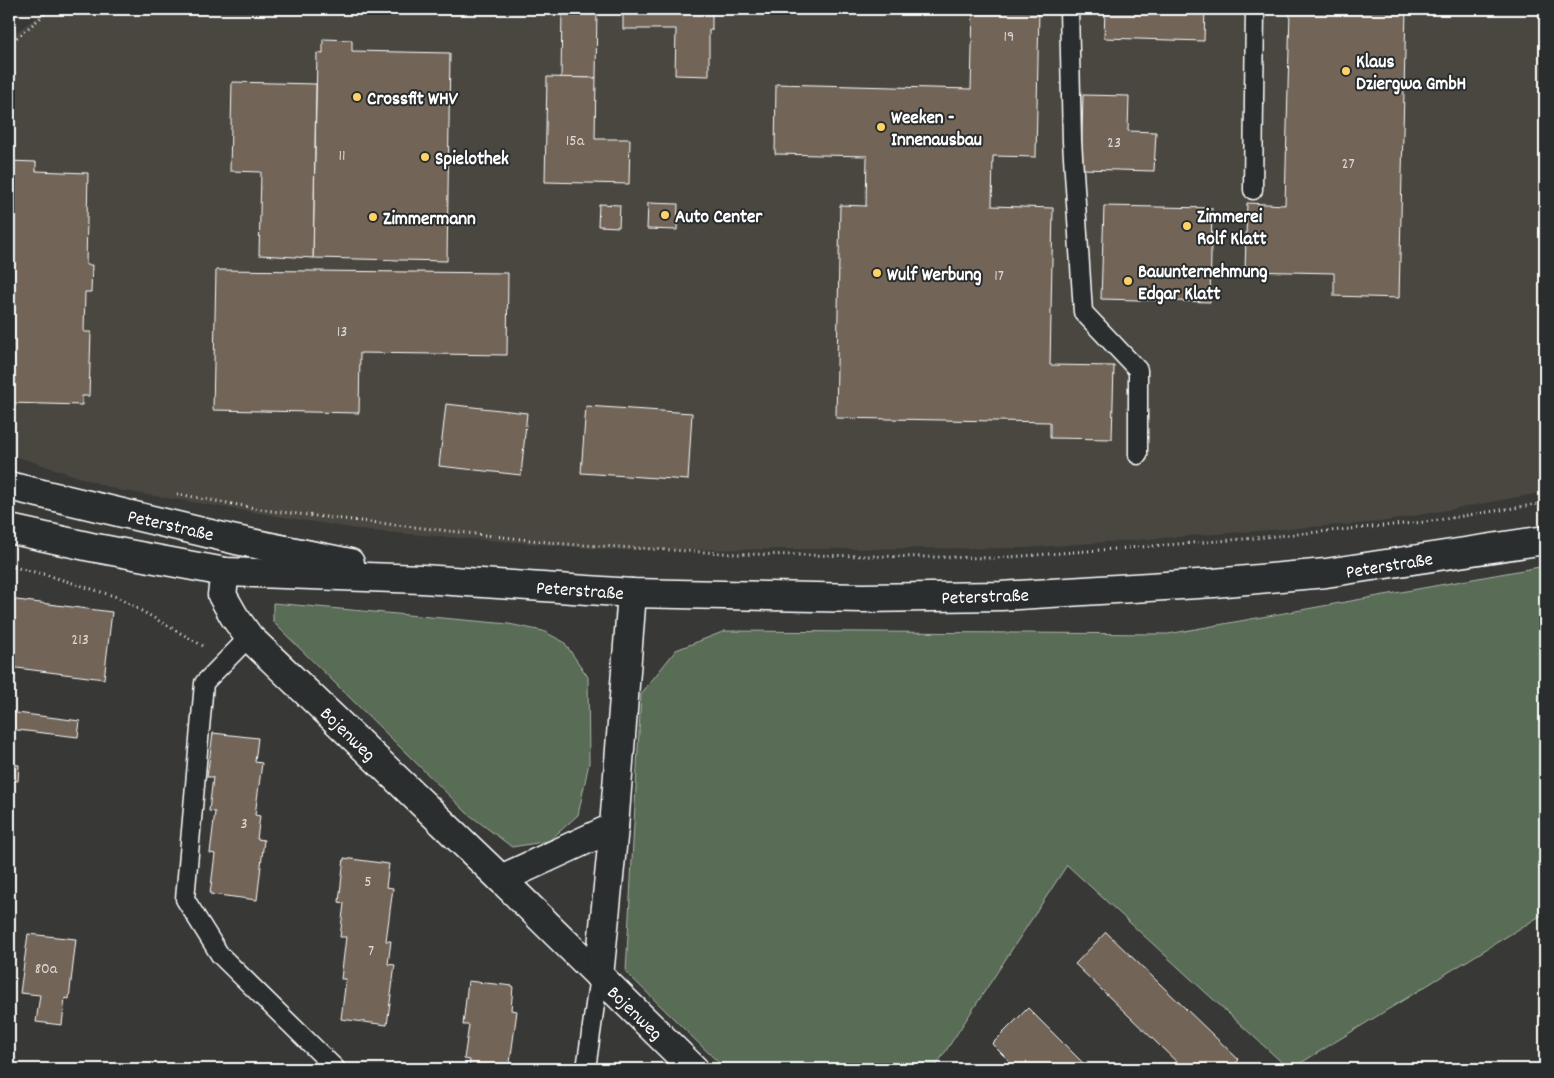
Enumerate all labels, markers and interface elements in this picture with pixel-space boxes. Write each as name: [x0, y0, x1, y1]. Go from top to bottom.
house number: 19: [1004, 26, 1014, 49]
place label: Klaus Dziergwa GmbH: [1356, 50, 1466, 99]
marker: Klaus Dziergwa GmbH: [1340, 65, 1352, 77]
place label: Crossfit WHV: [367, 87, 459, 114]
marker: Crossfit WHV: [351, 91, 363, 103]
place label: Weeken - Innenausbau: [891, 106, 982, 155]
marker: Weeken - Innenausbau: [875, 121, 887, 133]
house number: 15a: [566, 130, 585, 153]
house number: 23: [1107, 132, 1121, 155]
house number: 11: [338, 145, 346, 168]
place label: Spielothek: [435, 147, 509, 174]
marker: Spielothek: [419, 151, 431, 163]
house number: 27: [1341, 153, 1355, 176]
place label: Auto Center: [675, 205, 763, 232]
place label: Zimmerei Rolf Klatt: [1197, 205, 1267, 254]
place label: Zimmermann: [383, 207, 476, 234]
marker: Auto Center: [659, 209, 671, 221]
marker: Zimmermann: [367, 211, 379, 223]
marker: Zimmerei Rolf Klatt: [1181, 220, 1193, 232]
place label: Bauunternehmung Edgar Klatt: [1138, 260, 1268, 309]
place label: Wulf Werbung: [887, 263, 982, 290]
house number: 17: [994, 265, 1004, 288]
marker: Wulf Werbung: [871, 267, 883, 279]
marker: Bauunternehmung Edgar Klatt: [1122, 275, 1134, 287]
house number: 13: [337, 321, 347, 344]
street label: Peterstraße: [124, 504, 216, 550]
street label: Peterstraße: [1344, 547, 1435, 588]
street label: Peterstraße: [535, 576, 624, 609]
street label: Peterstraße: [941, 583, 1029, 614]
house number: 213: [71, 629, 89, 652]
street label: Bojenweg: [313, 702, 381, 769]
house number: 3: [240, 813, 248, 836]
house number: 5: [364, 871, 372, 894]
house number: 7: [368, 940, 374, 963]
house number: 80a: [35, 958, 58, 981]
street label: Bojenweg: [600, 981, 668, 1048]

